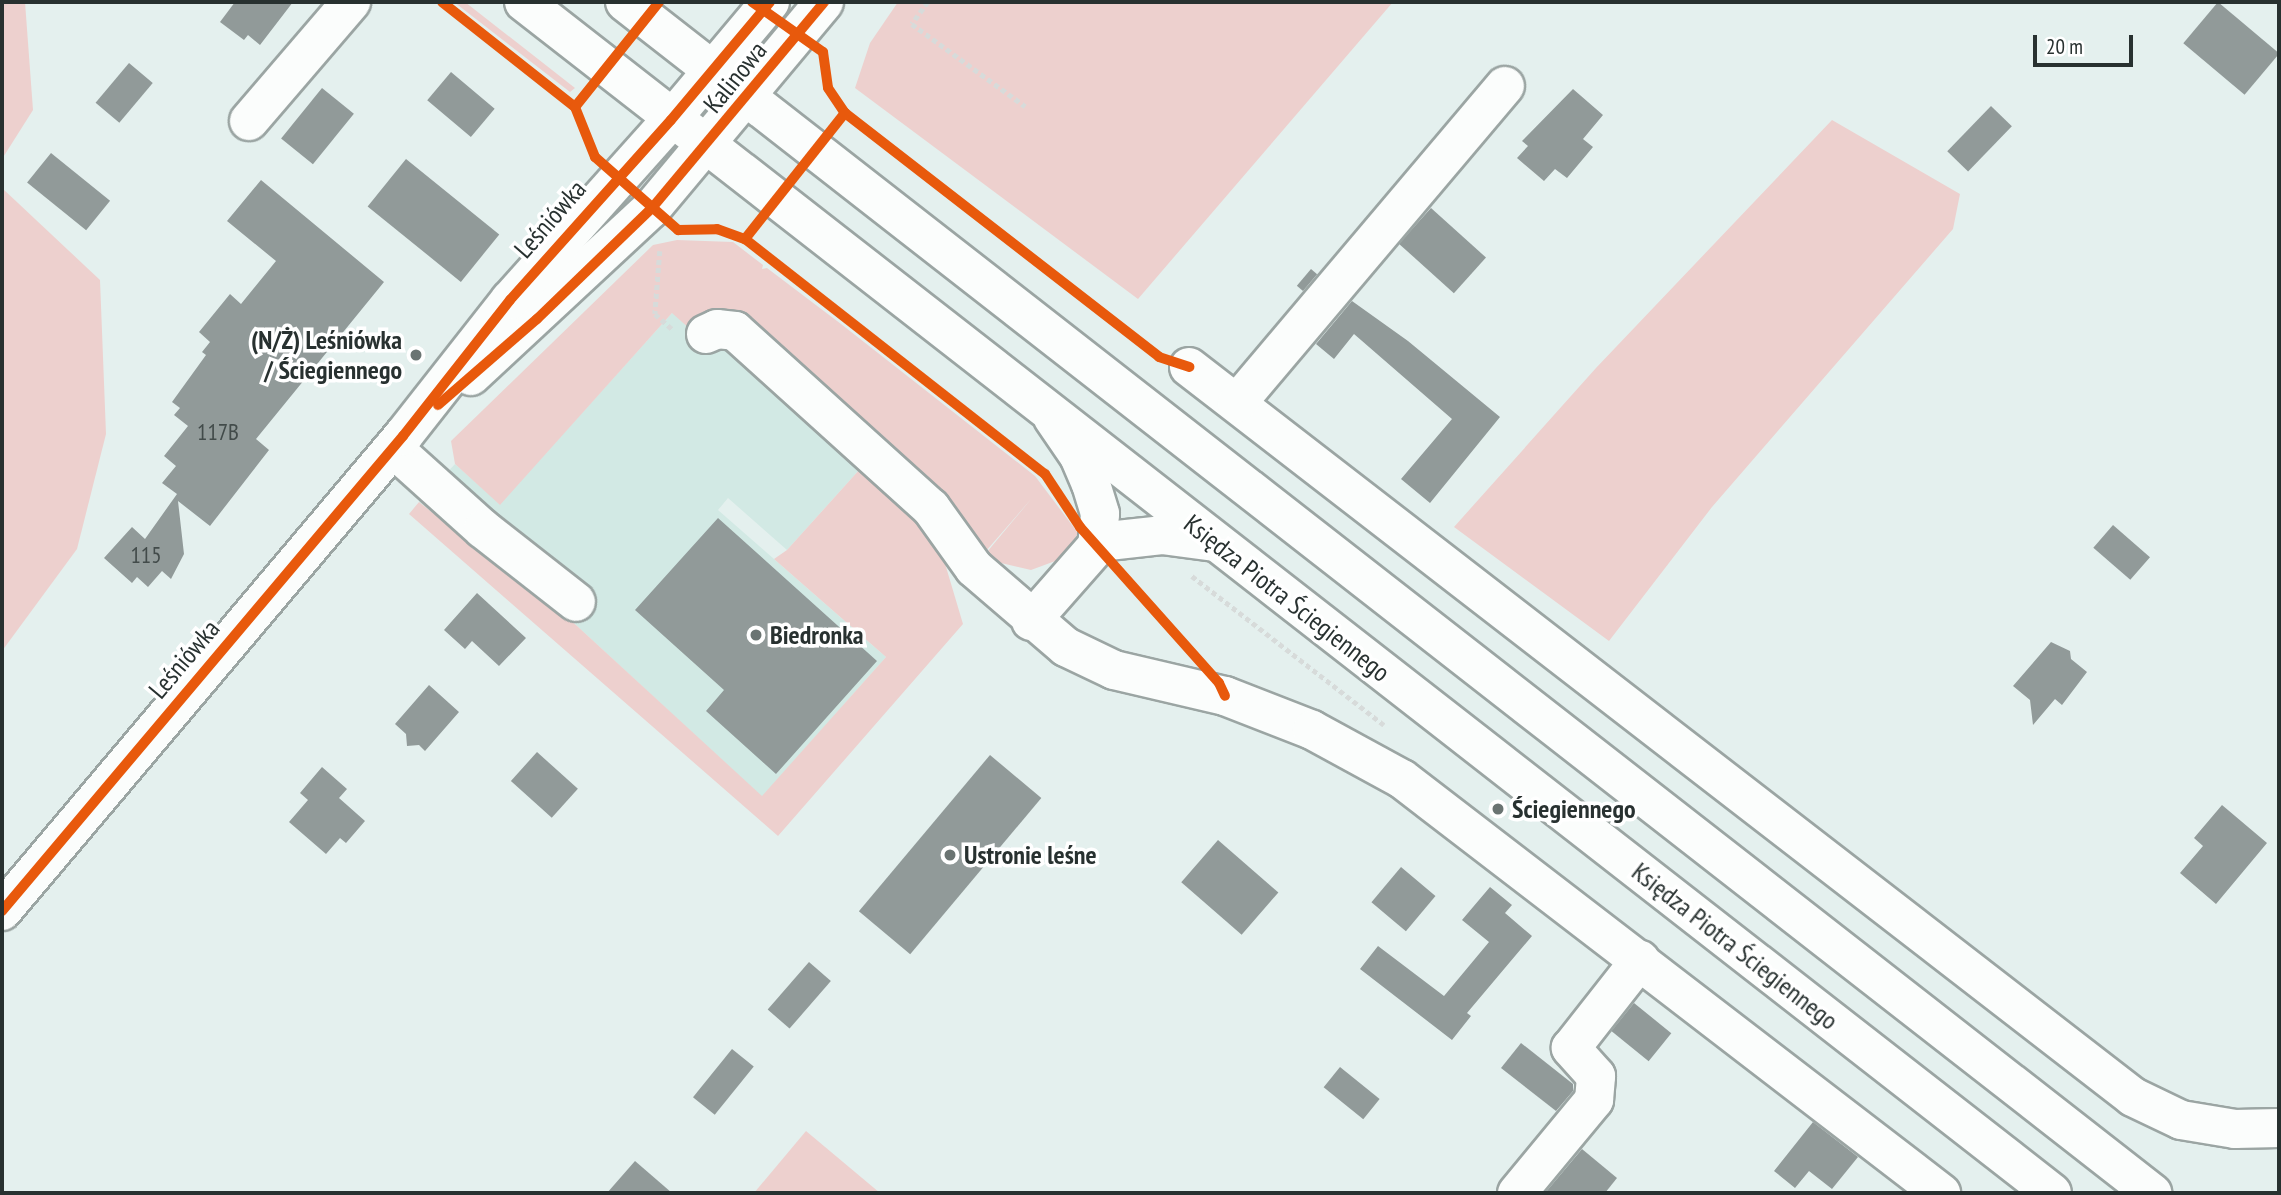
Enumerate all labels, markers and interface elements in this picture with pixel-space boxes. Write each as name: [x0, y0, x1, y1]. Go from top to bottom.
scale bar: [2036, 21, 2136, 65]
text: 20 m: [2046, 33, 2083, 60]
street label: Kalinowa: [697, 35, 773, 119]
street label: Leśniówka: [508, 174, 592, 264]
place label: (N/Ż) Leśniówka / Ściegiennego: [251, 324, 402, 386]
marker: (N/Ż) Leśniówka / Ściegiennego: [408, 347, 424, 363]
house number: 117B: [197, 418, 239, 446]
street label: Księdza Piotra Ściegiennego: [1178, 508, 1396, 688]
house number: 115: [130, 541, 162, 569]
street label: Leśniówka: [142, 613, 226, 705]
place label: Biedronka: [770, 619, 864, 651]
marker: Biedronka: [748, 627, 764, 643]
place label: Ściegiennego: [1512, 793, 1636, 825]
marker: Ściegiennego: [1490, 801, 1506, 817]
place label: Ustronie leśne: [964, 839, 1097, 871]
marker: Ustronie leśne: [942, 847, 958, 863]
street label: Księdza Piotra Ściegiennego: [1626, 856, 1844, 1036]

